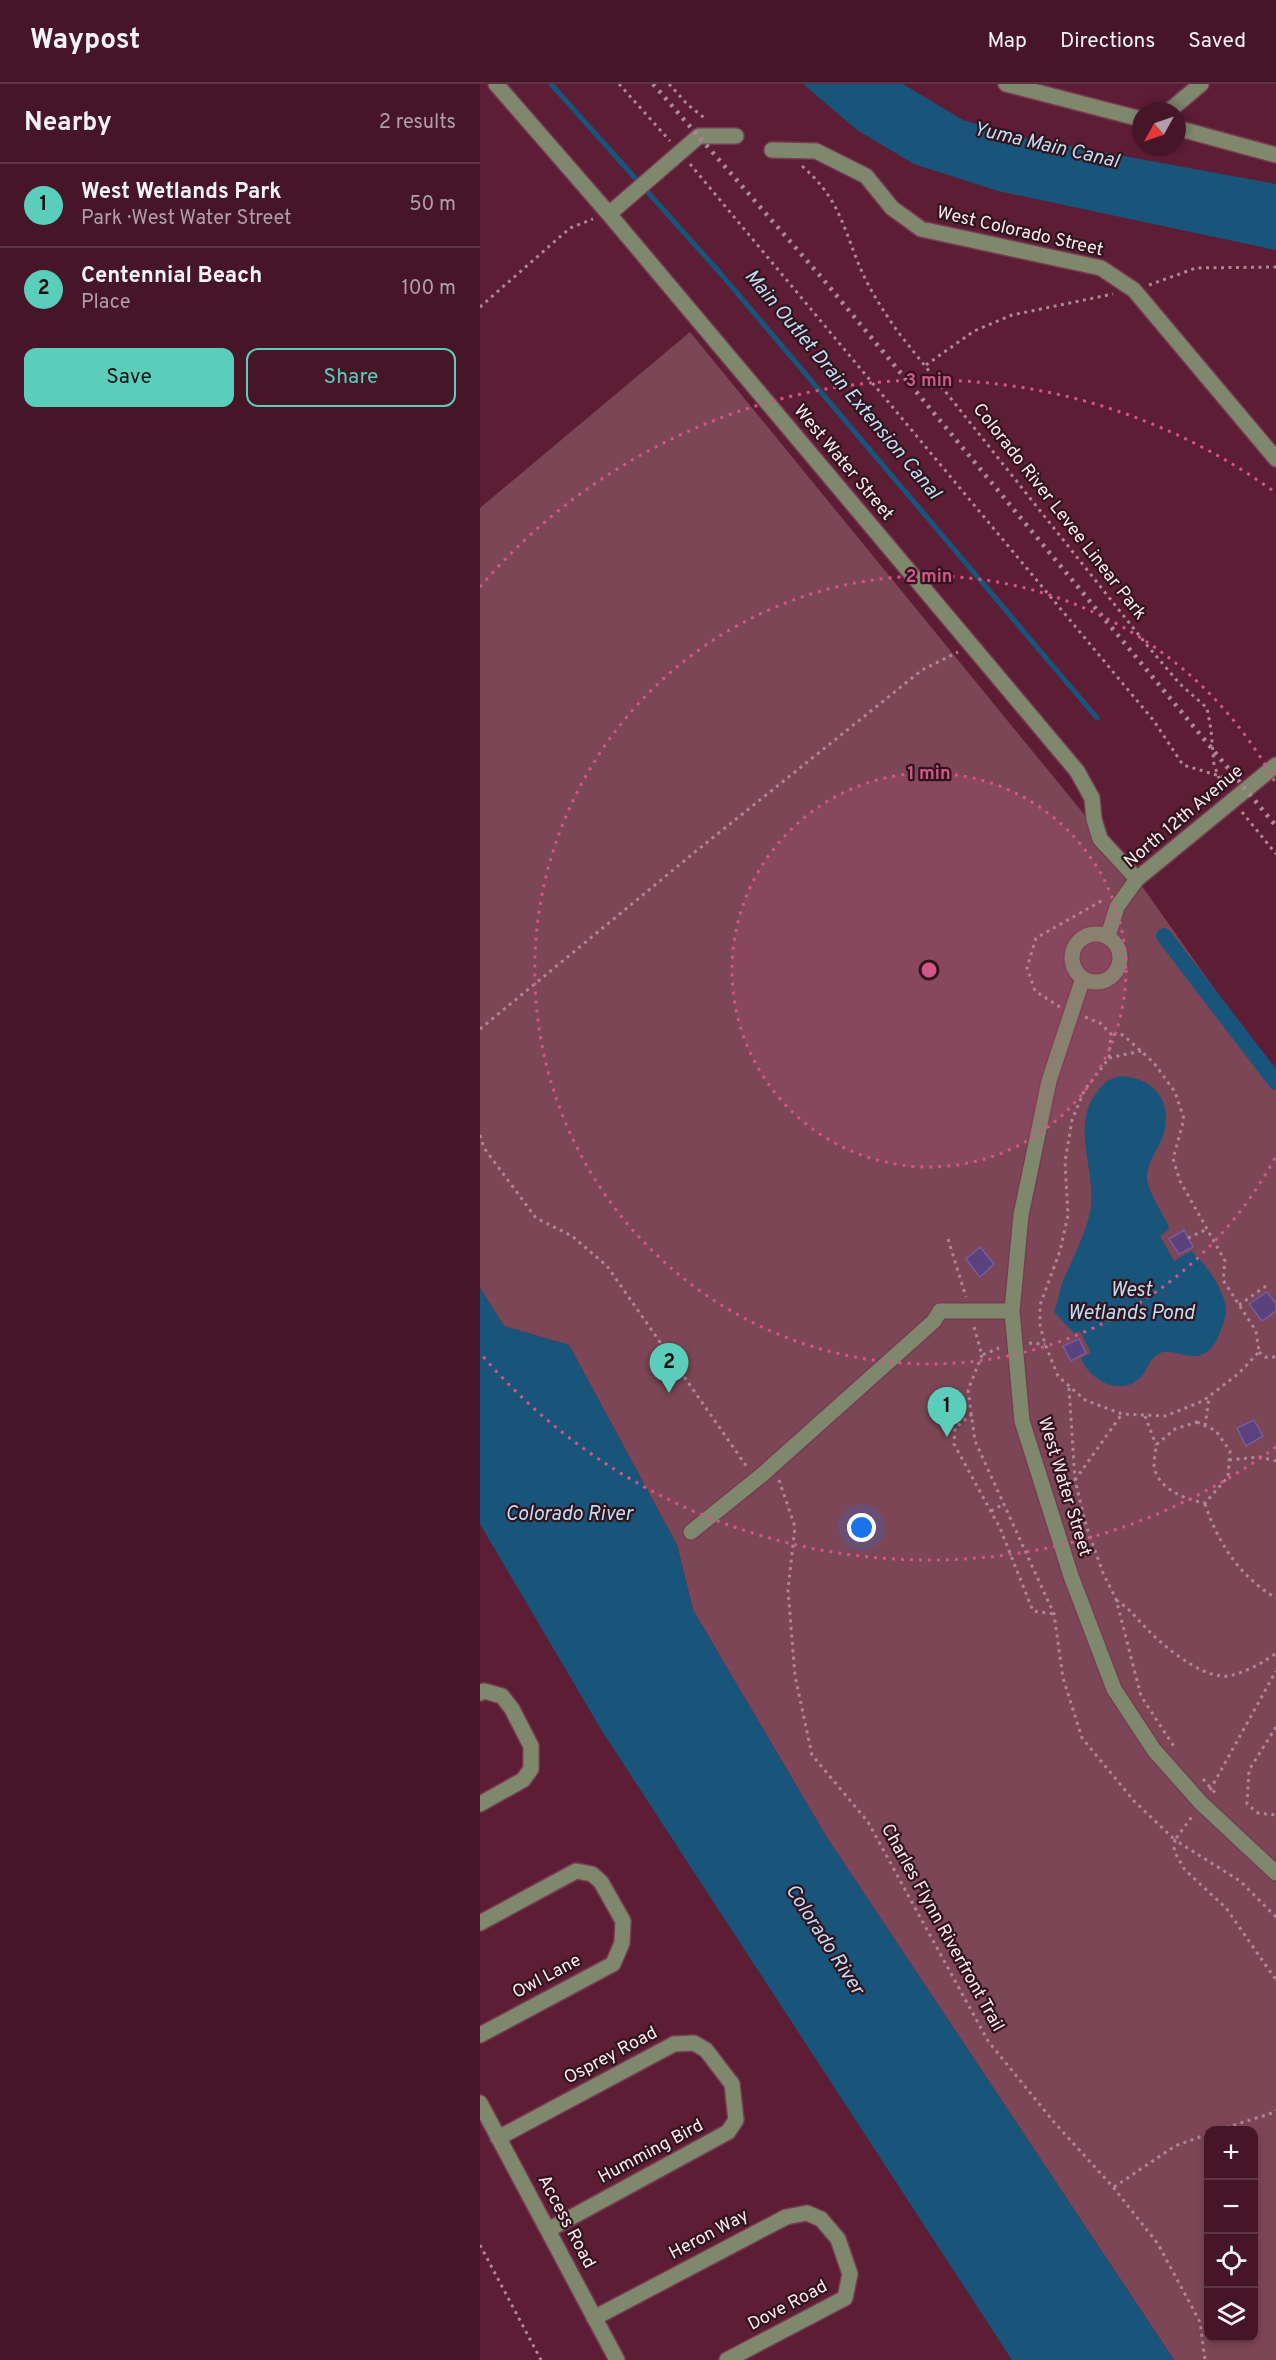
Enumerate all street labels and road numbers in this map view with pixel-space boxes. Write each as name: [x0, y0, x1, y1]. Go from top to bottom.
street label: West Colorado Street: [934, 202, 1106, 262]
street label: Colorado River Levee Linear Park: [967, 399, 1151, 625]
street label: West Water Street: [788, 400, 898, 526]
street label: North 12th Avenue: [1120, 760, 1248, 874]
street label: West Water Street: [1032, 1415, 1096, 1559]
street label: Charles Flynn Riverfront Trail: [875, 1820, 1009, 2036]
street label: Owl Lane: [509, 1949, 585, 2005]
street label: Osprey Road: [560, 2022, 662, 2090]
street label: Humming Bird: [594, 2115, 708, 2189]
street label: Access Road: [532, 2171, 600, 2273]
street label: Heron Way: [665, 2205, 753, 2265]
street label: Dove Road: [744, 2275, 832, 2337]

